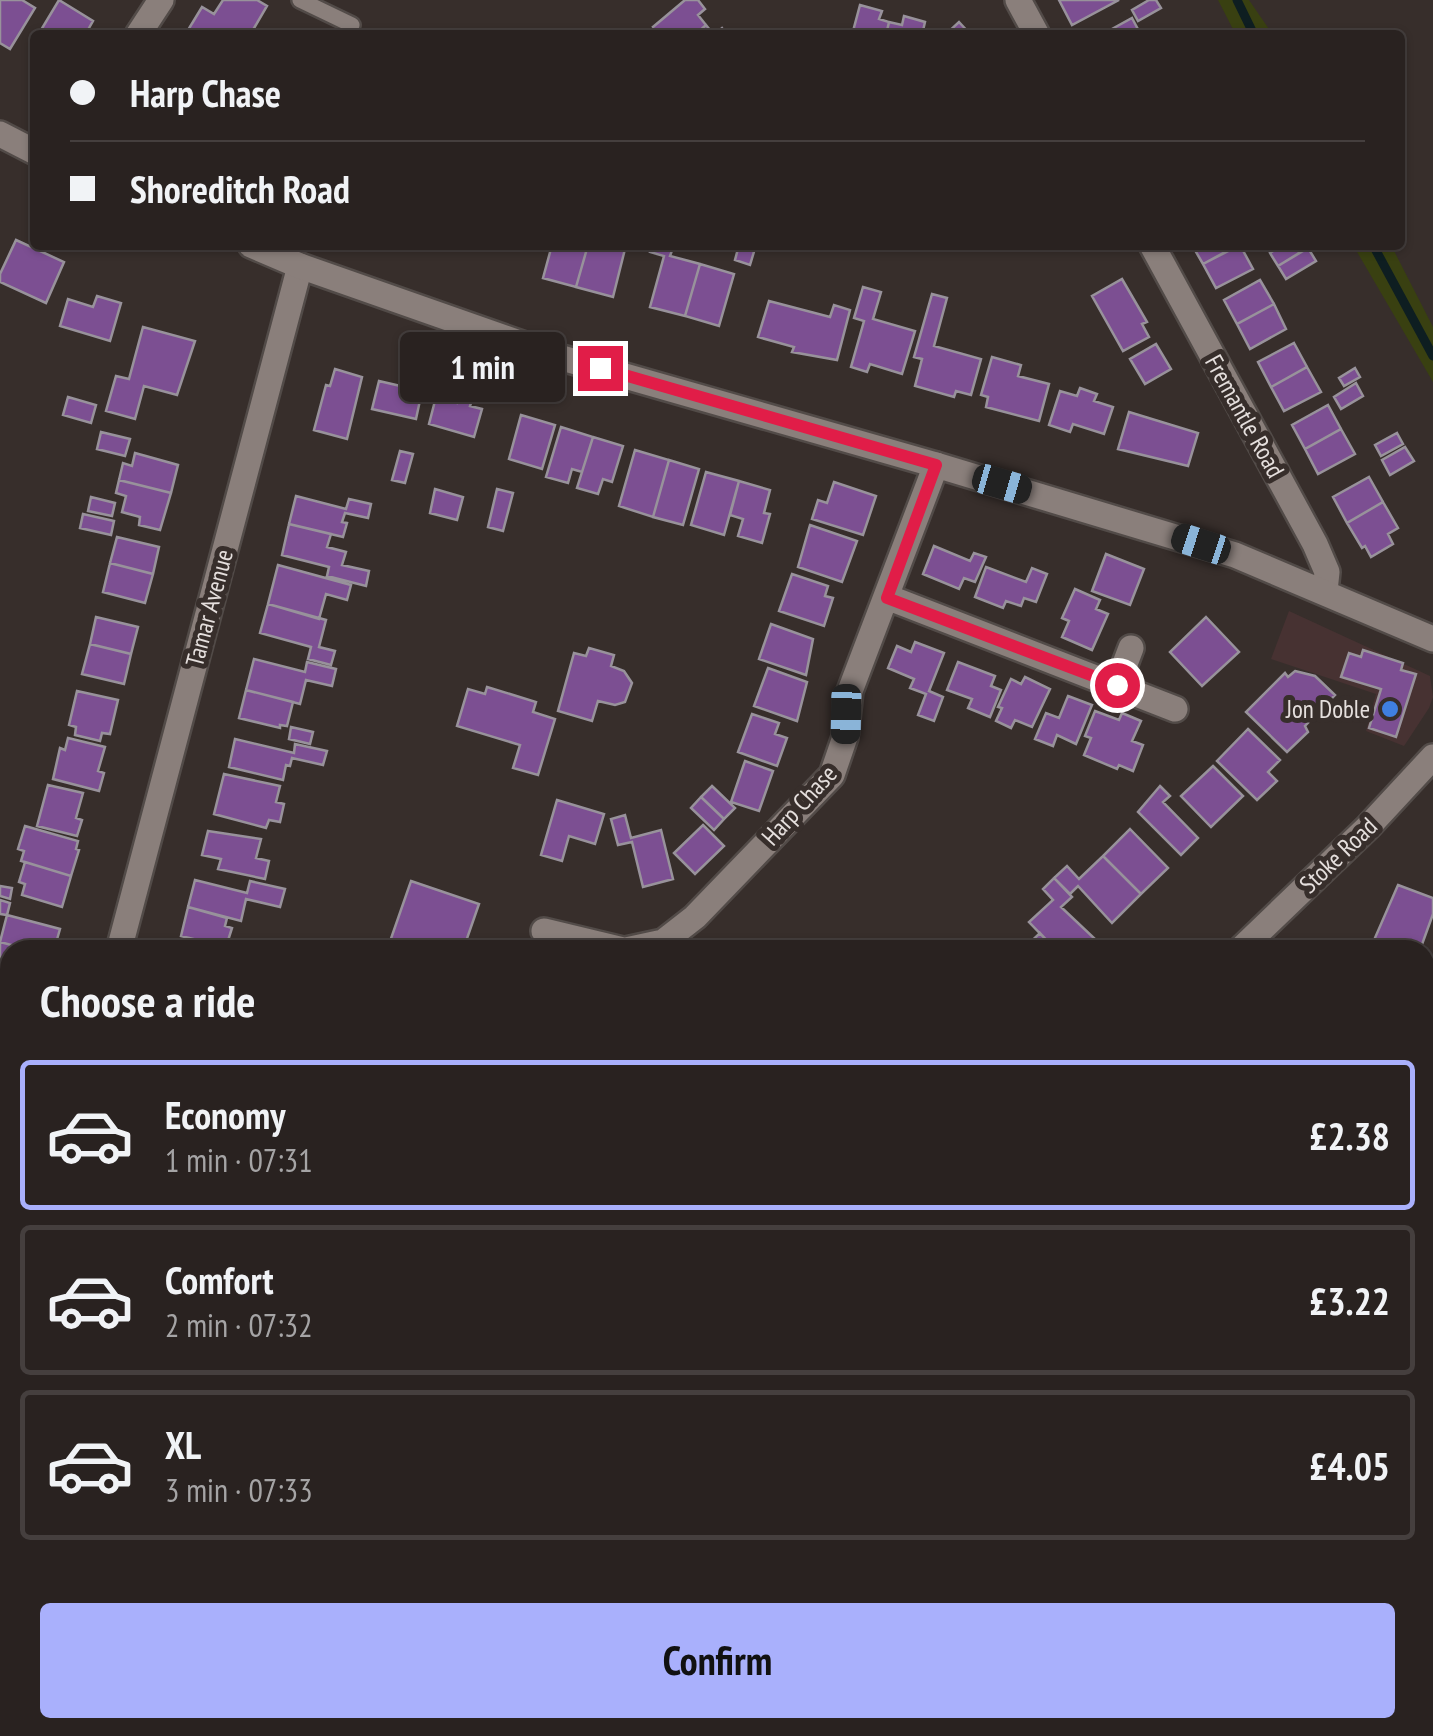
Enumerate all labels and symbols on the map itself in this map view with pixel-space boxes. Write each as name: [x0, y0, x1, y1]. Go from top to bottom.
callout: 1 min: [400, 333, 565, 403]
route end: [578, 346, 623, 391]
street label: Fremantle Road: [1198, 349, 1292, 483]
car: [969, 461, 1035, 507]
car: [1168, 520, 1234, 568]
street label: Tamar Avenue: [178, 546, 240, 670]
route start: [1095, 663, 1140, 708]
car: [830, 684, 862, 744]
place label: Jon Doble: [1285, 693, 1370, 725]
marker: Jon Doble: [1379, 698, 1401, 720]
street label: Harp Chase: [754, 758, 844, 852]
street label: Stoke Road: [1292, 810, 1384, 900]

